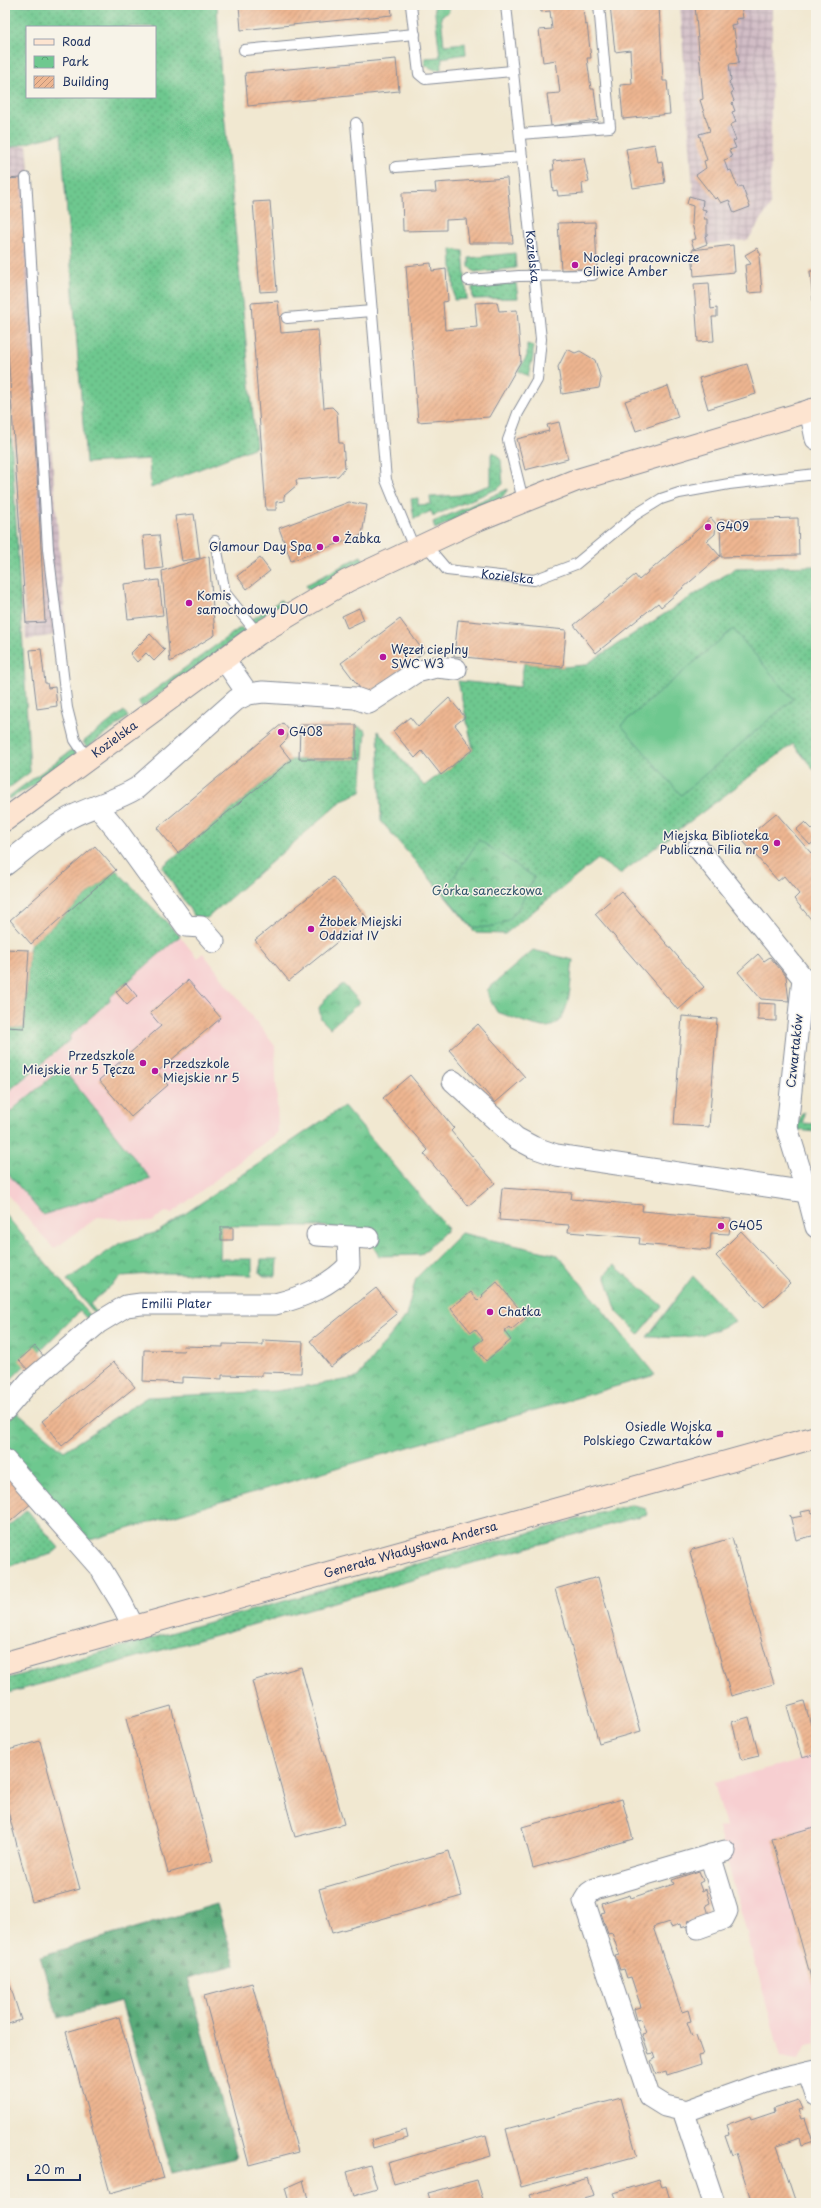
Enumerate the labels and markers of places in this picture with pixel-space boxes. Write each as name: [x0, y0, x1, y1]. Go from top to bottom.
place label: Noclegi pracownicze Gliwice Amber: [583, 248, 699, 280]
marker: Noclegi pracownicze Gliwice Amber: [570, 260, 580, 270]
place label: G409: [716, 517, 749, 535]
marker: G409: [703, 522, 713, 532]
place label: Żabka: [344, 529, 381, 547]
marker: Żabka: [331, 534, 341, 544]
place label: Glamour Day Spa: [209, 537, 313, 555]
marker: Glamour Day Spa: [315, 542, 325, 552]
place label: Komis samochodowy DUO: [197, 586, 308, 618]
marker: Komis samochodowy DUO: [184, 598, 194, 608]
place label: Węzeł cieplny SWC W3: [391, 640, 468, 672]
marker: Węzeł cieplny SWC W3: [378, 652, 388, 662]
place label: G408: [289, 722, 323, 740]
marker: G408: [276, 727, 286, 737]
place label: Miejska Biblioteka Publiczna Filia nr 9: [659, 826, 770, 858]
marker: Miejska Biblioteka Publiczna Filia nr 9: [772, 838, 782, 848]
place label: Żłobek Miejski Oddział IV: [319, 912, 402, 944]
marker: Żłobek Miejski Oddział IV: [306, 924, 316, 934]
place label: Przedszkole Miejskie nr 5 Tęcza: [23, 1046, 136, 1078]
place label: Przedszkole Miejskie nr 5: [163, 1054, 239, 1086]
marker: Przedszkole Miejskie nr 5 Tęcza: [138, 1058, 148, 1068]
marker: Przedszkole Miejskie nr 5: [150, 1066, 160, 1076]
place label: G405: [729, 1216, 763, 1234]
marker: G405: [716, 1221, 726, 1231]
place label: Chatka: [498, 1302, 541, 1320]
marker: Chatka: [485, 1307, 495, 1317]
place label: Osiedle Wojska Polskiego Czwartaków: [583, 1417, 713, 1449]
marker: Osiedle Wojska Polskiego Czwartaków: [715, 1429, 725, 1439]

